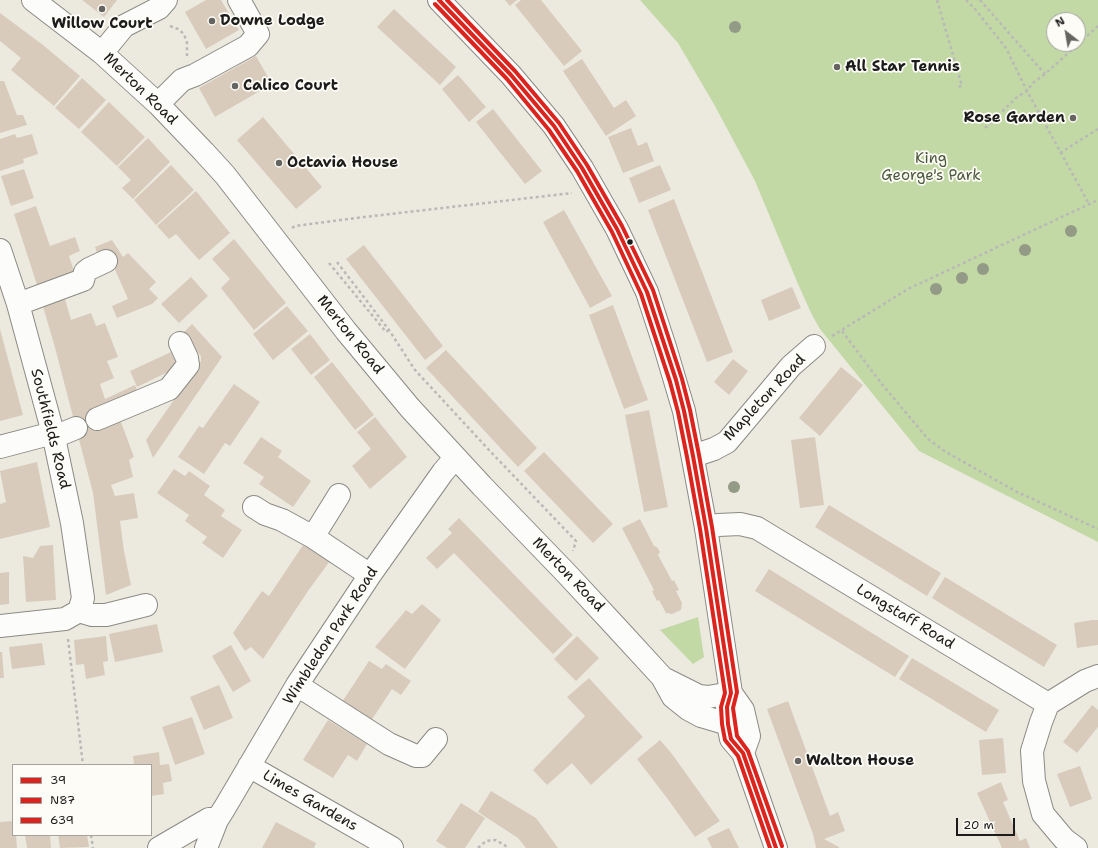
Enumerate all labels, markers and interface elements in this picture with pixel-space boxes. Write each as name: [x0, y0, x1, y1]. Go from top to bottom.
marker: Willow Court: [97, 4, 107, 14]
place label: Downe Lodge: [220, 12, 325, 30]
north arrow: [1046, 12, 1086, 52]
text: N: [1052, 13, 1068, 31]
place label: Willow Court: [51, 15, 153, 33]
marker: Downe Lodge: [207, 16, 217, 26]
street label: Merton Road: [99, 49, 181, 129]
place label: All Star Tennis: [845, 58, 960, 76]
marker: All Star Tennis: [832, 62, 842, 72]
place label: Calico Court: [243, 77, 338, 95]
marker: Calico Court: [230, 81, 240, 91]
place label: Rose Garden: [964, 109, 1065, 127]
marker: Rose Garden: [1068, 113, 1078, 123]
park label: King George's Park: [881, 150, 981, 185]
place label: Octavia House: [287, 154, 398, 172]
marker: Octavia House: [274, 158, 284, 168]
unlabelled marker: [625, 237, 635, 247]
street label: Merton Road: [313, 292, 387, 378]
street label: Mapleton Road: [720, 351, 810, 445]
street label: Southfields Road: [26, 367, 74, 491]
street label: Merton Road: [528, 534, 608, 616]
street label: Wimbledon Park Road: [280, 564, 382, 708]
street label: Longstaff Road: [853, 581, 957, 653]
place label: Walton House: [806, 752, 914, 770]
marker: Walton House: [793, 756, 803, 766]
legend: [12, 764, 152, 836]
street label: Limes Gardens: [259, 767, 361, 835]
text: 39: [50, 772, 66, 788]
text: N87: [50, 792, 75, 808]
scale bar: [958, 810, 1017, 836]
text: 639: [50, 812, 74, 828]
text: 20 m: [963, 817, 994, 833]

